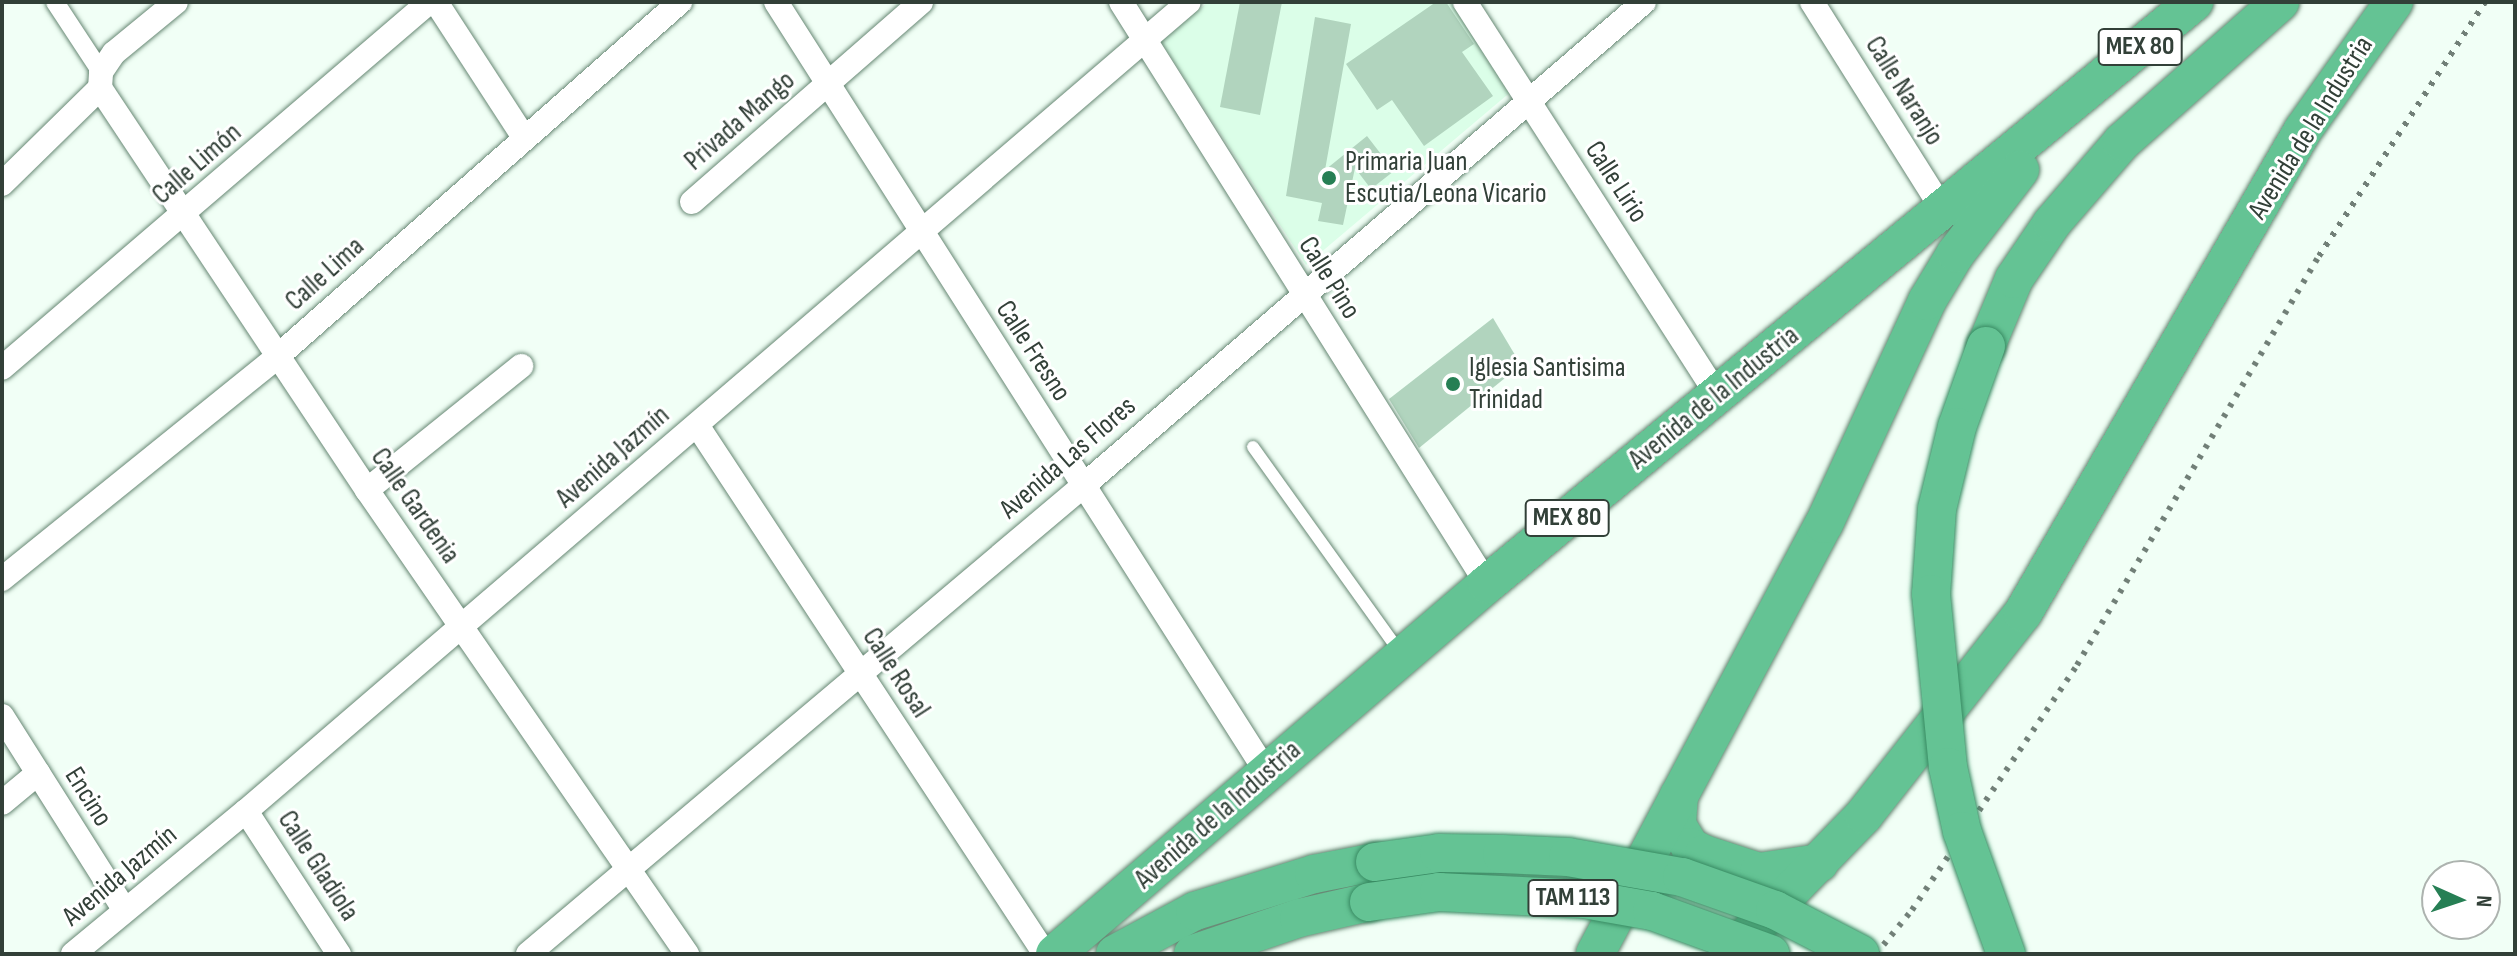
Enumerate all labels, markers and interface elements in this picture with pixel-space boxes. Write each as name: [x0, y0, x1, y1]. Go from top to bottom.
road number: MEX 80: [2096, 25, 2184, 69]
street label: Calle Naranjo: [1857, 30, 1951, 152]
street label: Avenida de la Industria: [2241, 30, 2381, 226]
street label: Privada Mango: [678, 64, 802, 178]
street label: Calle Limón: [146, 116, 248, 212]
street label: Calle Lirio: [1577, 135, 1655, 229]
place label: Primaria Juan Escutia/Leona Vicario: [1345, 145, 1547, 211]
marker: Primaria Juan Escutia/Leona Vicario: [1320, 169, 1338, 187]
street label: Calle Lima: [279, 230, 371, 318]
street label: Calle Pino: [1291, 231, 1367, 325]
street label: Calle Fresno: [988, 294, 1078, 408]
street label: Avenida de la Industria: [1622, 319, 1806, 477]
place label: Iglesia Santisima Trinidad: [1469, 351, 1625, 417]
marker: Iglesia Santisima Trinidad: [1444, 375, 1462, 393]
street label: Avenida Las Flores: [993, 390, 1143, 526]
street label: Avenida Jazmín: [549, 399, 677, 515]
street label: Calle Gardenia: [363, 442, 467, 570]
road number: MEX 80: [1523, 496, 1611, 540]
street label: Calle Rosal: [855, 622, 937, 724]
street label: Avenida de la Industria: [1128, 734, 1308, 896]
street label: Encino: [57, 761, 119, 833]
street label: Calle Gladiola: [270, 805, 366, 927]
street label: Avenida Jazmín: [56, 818, 184, 934]
north arrow: [2421, 860, 2501, 940]
road number: TAM 113: [1527, 876, 1619, 920]
text: N: [2470, 895, 2497, 908]

